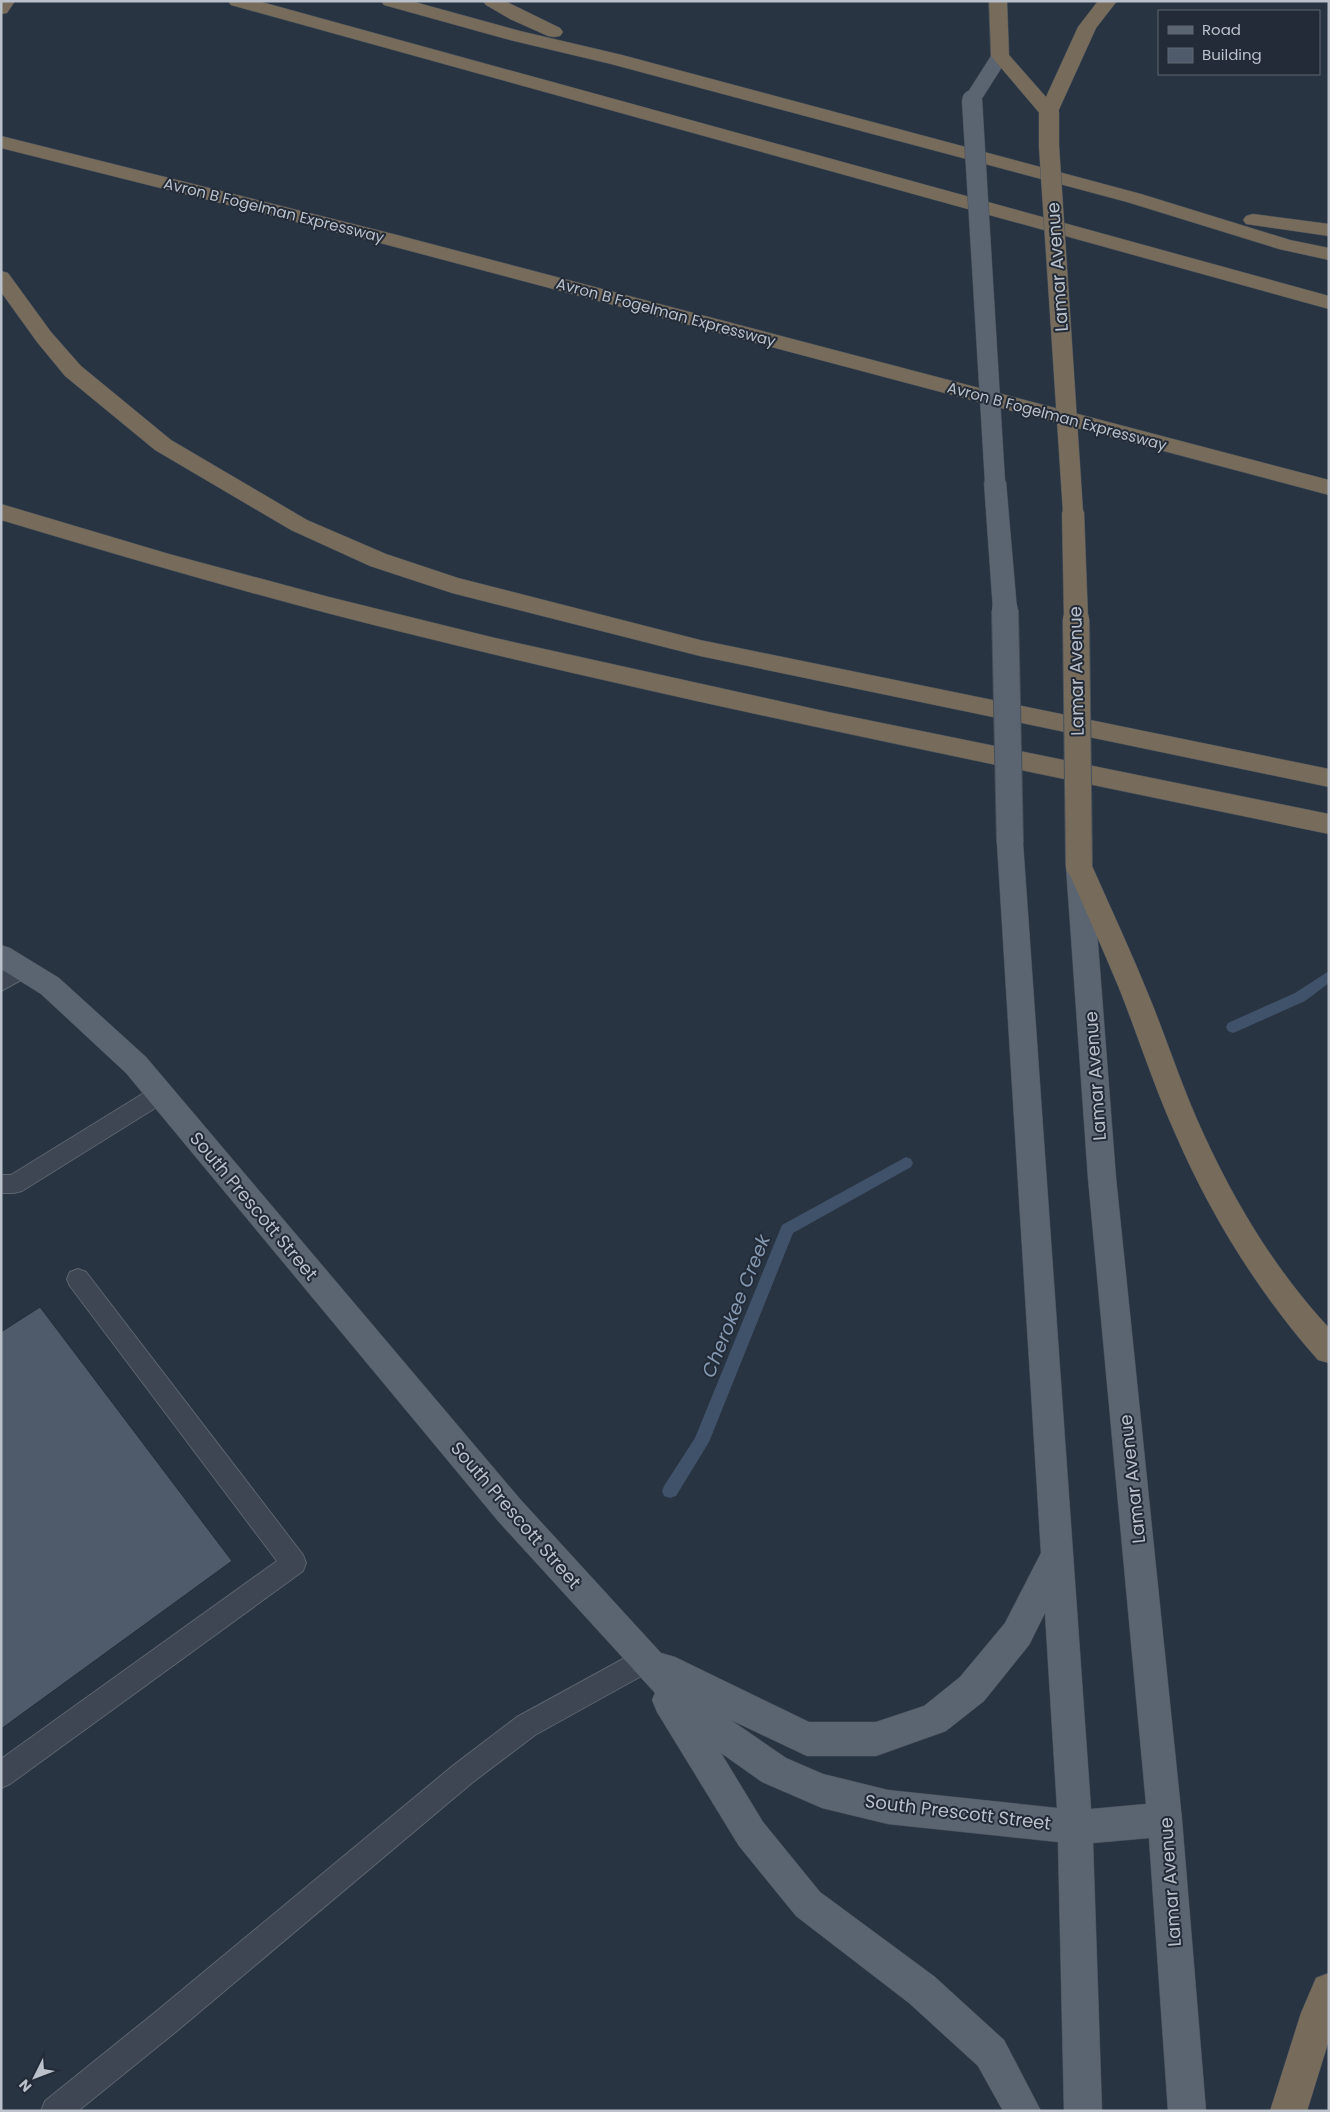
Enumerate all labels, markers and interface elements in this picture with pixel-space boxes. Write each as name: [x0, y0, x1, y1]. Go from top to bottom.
legend: [1158, 10, 1320, 75]
text: Road: [1202, 19, 1241, 40]
text: Building: [1202, 44, 1262, 65]
street label: Avron B Fogelman Expressway: [162, 172, 387, 248]
street label: Lamar Avenue: [1040, 201, 1074, 333]
street label: Avron B Fogelman Expressway: [554, 273, 779, 352]
street label: Avron B Fogelman Expressway: [945, 377, 1170, 456]
street label: Lamar Avenue: [1062, 606, 1090, 736]
street label: Lamar Avenue: [1078, 1010, 1112, 1142]
street label: South Prescott Street: [184, 1126, 324, 1286]
water label: Cherokee Creek: [695, 1229, 777, 1382]
street label: Lamar Avenue: [1113, 1413, 1151, 1545]
street label: South Prescott Street: [445, 1436, 587, 1594]
street label: South Prescott Street: [864, 1788, 1052, 1836]
street label: Lamar Avenue: [1153, 1816, 1187, 1948]
north arrow: [10, 2052, 60, 2102]
text: N: [14, 2075, 36, 2096]

